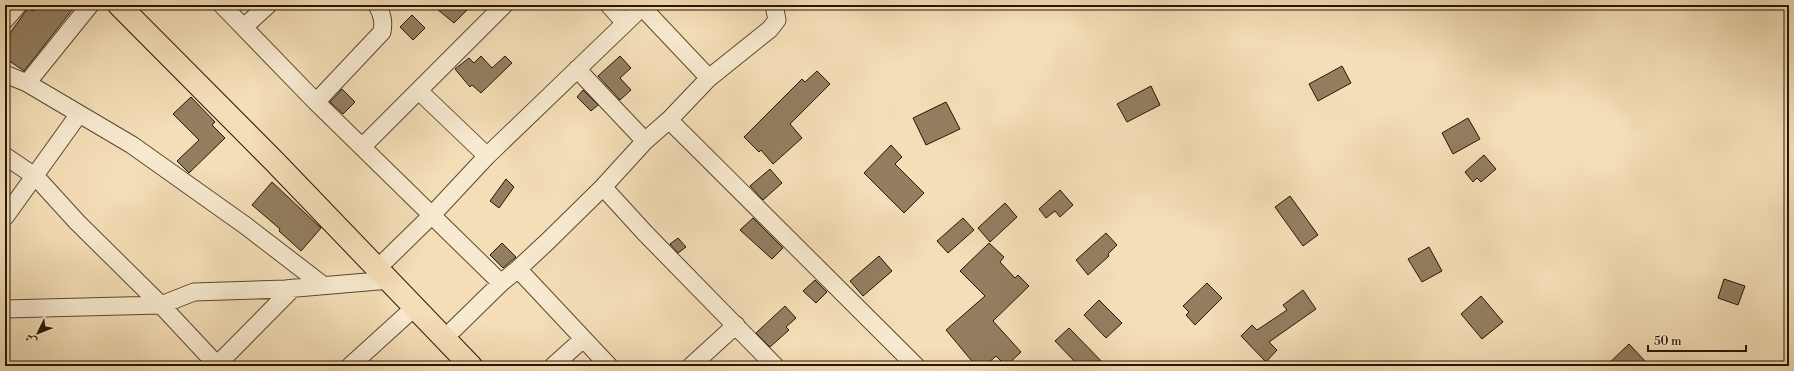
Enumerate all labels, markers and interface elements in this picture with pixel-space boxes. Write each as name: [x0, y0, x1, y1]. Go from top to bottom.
north arrow: [18, 313, 58, 353]
scale bar: [1648, 327, 1746, 353]
text: ش: [23, 330, 40, 348]
text: 50 m: [1654, 334, 1682, 349]

